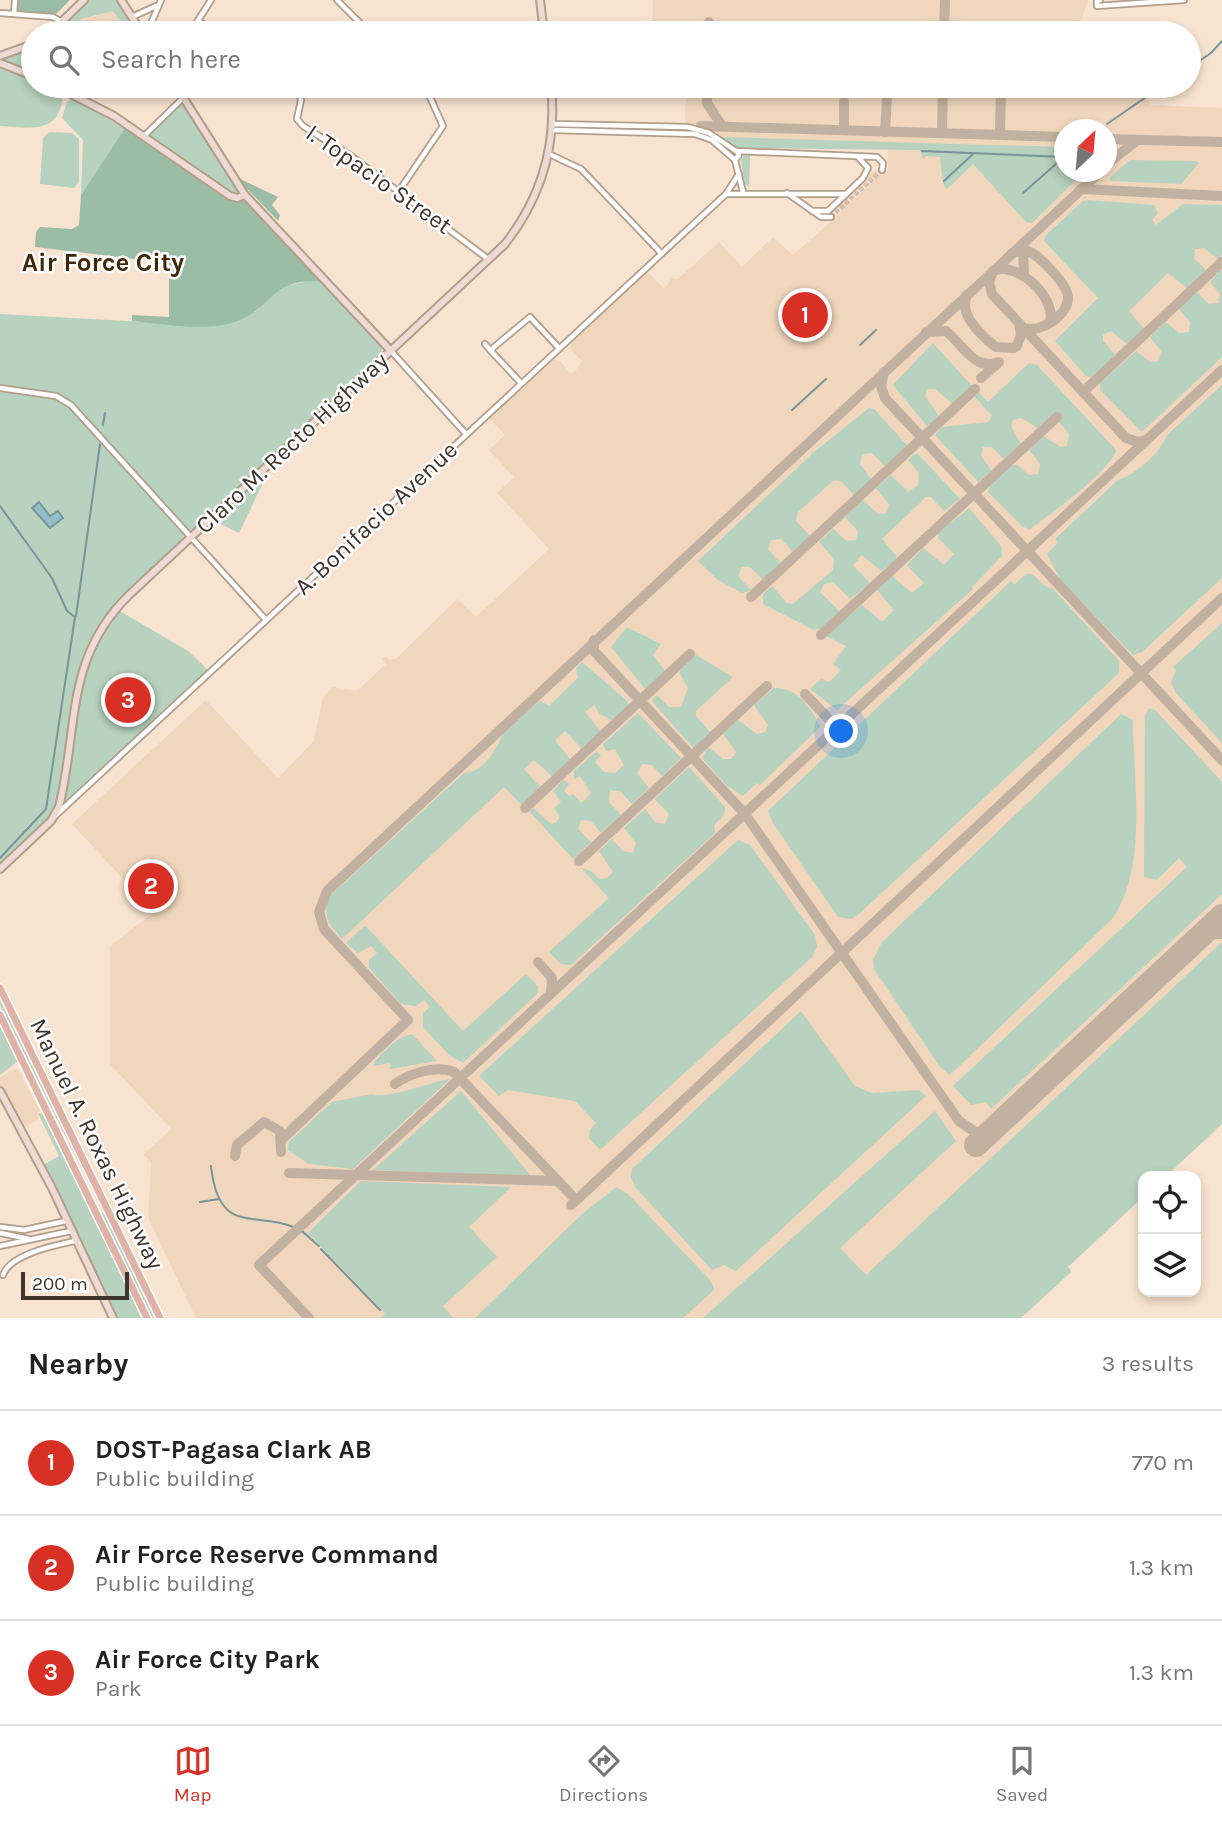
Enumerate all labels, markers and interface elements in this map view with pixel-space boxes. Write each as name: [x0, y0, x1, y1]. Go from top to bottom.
search box: [21, 21, 1201, 98]
icon: search: [45, 41, 83, 79]
text: Search here: [101, 44, 241, 75]
street label: I. Topacio Street: [301, 118, 457, 240]
north arrow: [1054, 119, 1117, 182]
district label: Air Force City: [22, 247, 184, 278]
pin: 1: [782, 289, 828, 341]
street label: Claro M. Recto Highway: [190, 347, 394, 539]
street label: A. Bonifacio Avenue: [289, 435, 463, 601]
pin: 3: [105, 674, 151, 726]
your location: [824, 714, 858, 748]
pin: 2: [128, 860, 174, 912]
street label: Manuel A. Roxas Highway: [24, 1014, 170, 1274]
map controls: [1138, 1171, 1201, 1297]
button: locate: [1138, 1171, 1201, 1234]
button: layers: [1138, 1234, 1201, 1297]
scale bar: [21, 1269, 130, 1301]
text: 200 m: [32, 1273, 88, 1295]
text: Nearby: [28, 1346, 128, 1382]
text: 3 results: [1102, 1350, 1194, 1377]
text: DOST-Pagasa Clark AB: [95, 1434, 372, 1465]
text: 1: [47, 1449, 55, 1476]
text: 770 m: [1132, 1449, 1194, 1476]
text: Public building: [95, 1465, 254, 1492]
text: Air Force Reserve Command: [95, 1539, 439, 1570]
text: 2: [44, 1554, 58, 1581]
text: 1.3 km: [1129, 1554, 1194, 1581]
text: Public building: [95, 1570, 254, 1597]
text: Air Force City Park: [95, 1644, 320, 1675]
text: 3: [44, 1659, 58, 1686]
text: 1.3 km: [1129, 1659, 1194, 1686]
text: Park: [95, 1675, 142, 1702]
tab: Map: [174, 1742, 212, 1806]
tab: Directions: [559, 1742, 648, 1806]
tab: Saved: [996, 1742, 1048, 1806]

